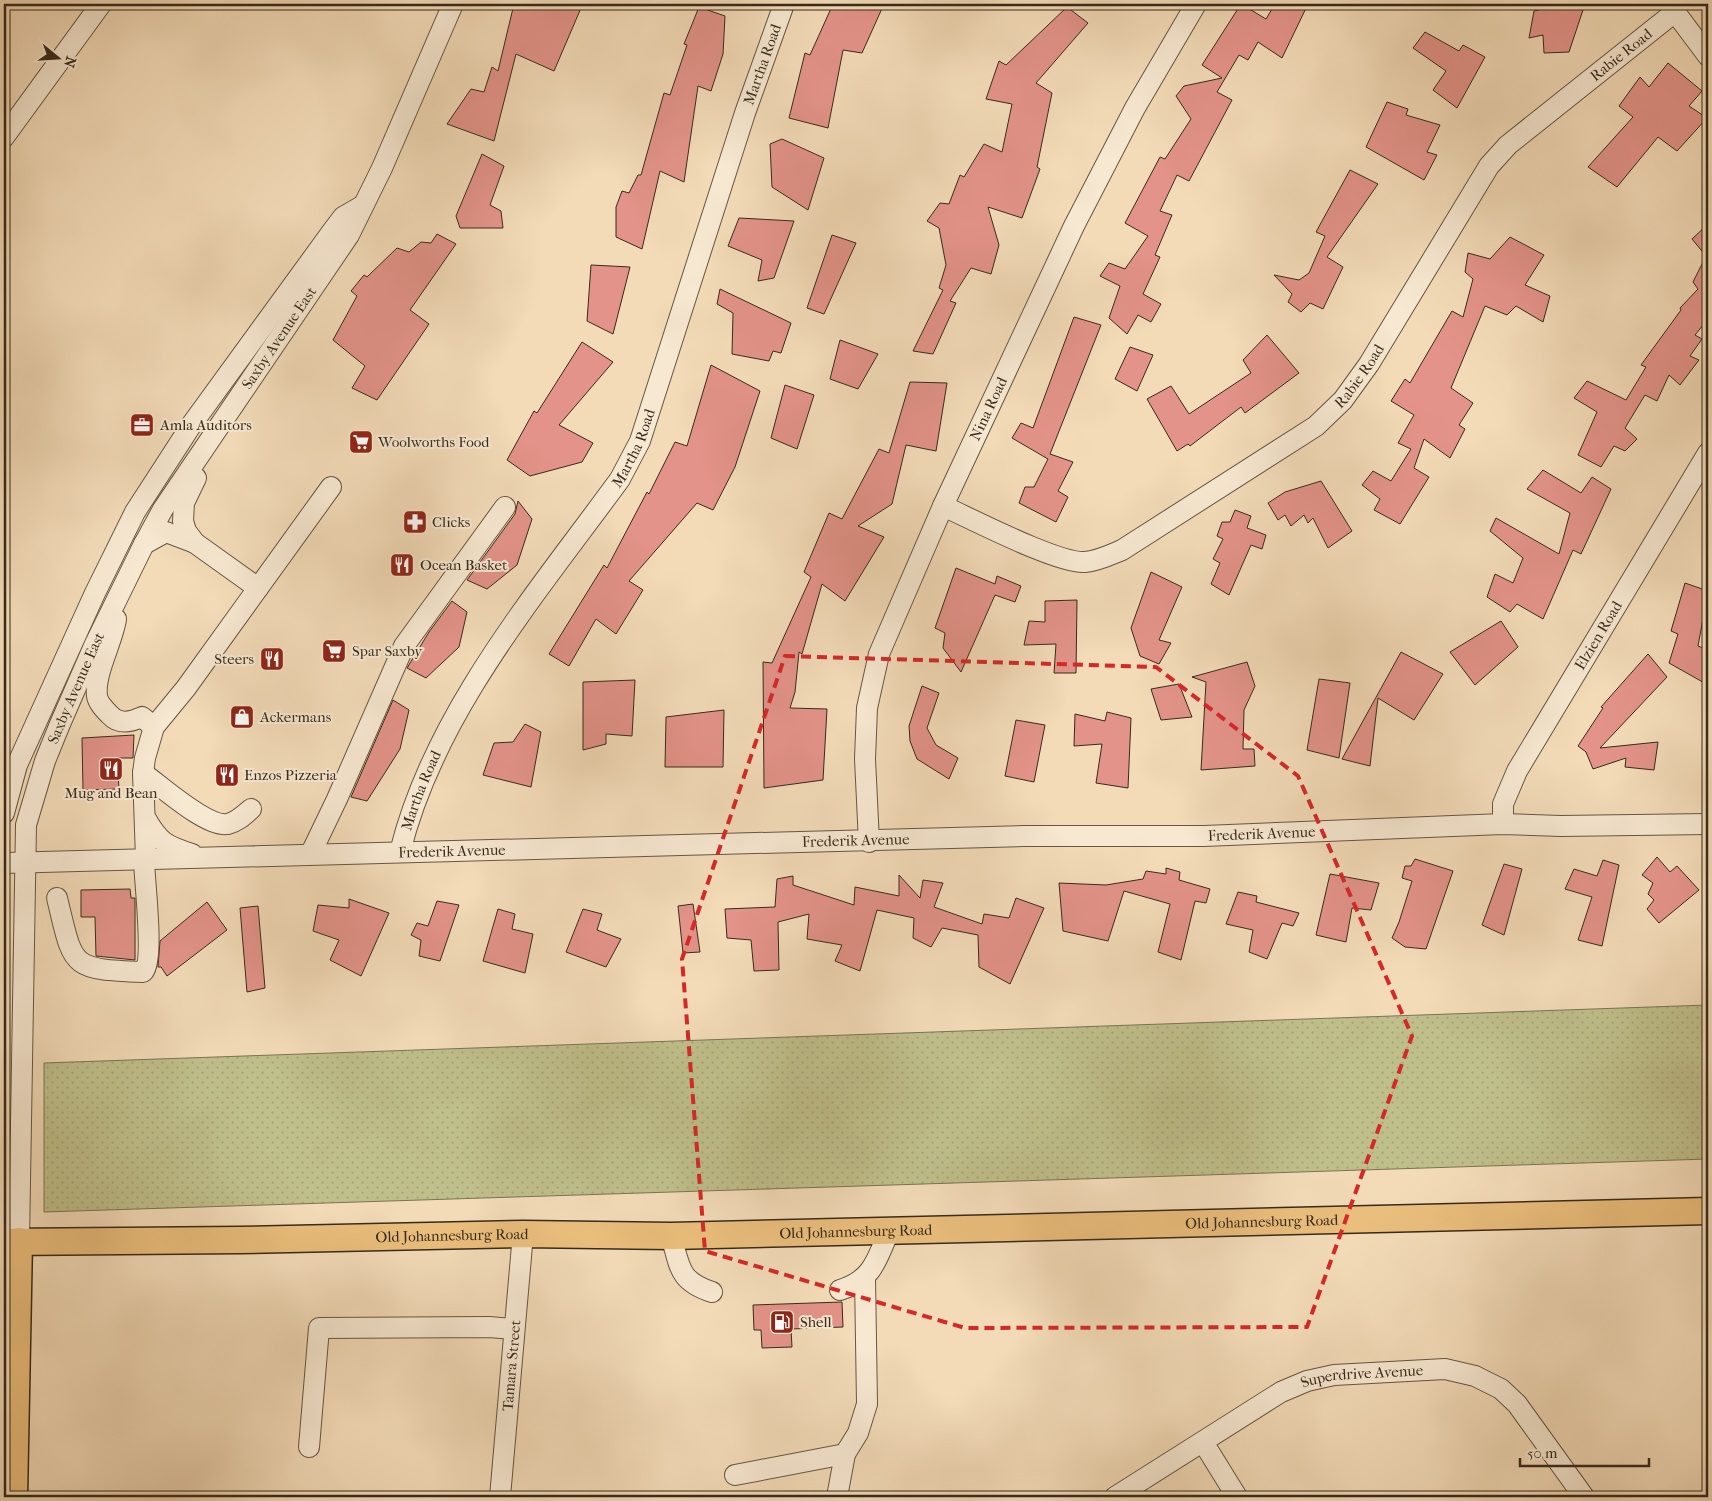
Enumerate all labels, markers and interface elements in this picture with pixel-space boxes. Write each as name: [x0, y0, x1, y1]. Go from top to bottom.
street label: Martha Road: [740, 21, 785, 107]
street label: Rabie Road: [1586, 24, 1656, 85]
north arrow: [32, 32, 82, 82]
text: N: [60, 54, 80, 70]
street label: Saxby Avenue East: [238, 283, 321, 393]
street label: Rabie Road: [1331, 340, 1388, 412]
street label: Nina Road: [966, 373, 1011, 443]
street label: Martha Road: [608, 406, 659, 491]
office icon: Amla Auditors: [129, 412, 155, 438]
place label: Amla Auditors: [159, 416, 252, 434]
supermarket icon: Woolworths Food: [348, 429, 374, 455]
place label: Woolworths Food: [377, 433, 490, 451]
pharmacy icon: Clicks: [402, 509, 428, 535]
place label: Clicks: [432, 513, 471, 531]
restaurant icon: Ocean Basket: [389, 552, 415, 578]
place label: Ocean Basket: [420, 556, 508, 574]
street label: Elzien Road: [1571, 597, 1626, 673]
street label: Saxby Avenue East: [44, 629, 109, 747]
supermarket icon: Spar Saxby: [321, 638, 347, 664]
place label: Spar Saxby: [352, 642, 423, 660]
restaurant icon: Steers: [259, 646, 285, 672]
place label: Steers: [214, 650, 254, 668]
shop icon: Ackermans: [229, 704, 255, 730]
place label: Ackermans: [259, 708, 332, 726]
street label: Martha Road: [397, 747, 445, 833]
restaurant icon: Mug and Bean: [98, 756, 124, 782]
restaurant icon: Enzos Pizzeria: [214, 762, 240, 788]
place label: Enzos Pizzeria: [244, 766, 338, 784]
place label: Mug and Bean: [64, 784, 158, 802]
street label: Frederik Avenue: [1207, 823, 1316, 845]
street label: Frederik Avenue: [802, 830, 910, 851]
street label: Frederik Avenue: [398, 841, 506, 862]
street label: Old Johannesburg Road: [1185, 1211, 1339, 1233]
street label: Old Johannesburg Road: [779, 1221, 933, 1242]
street label: Old Johannesburg Road: [375, 1225, 529, 1246]
fuel station icon: Shell: [769, 1309, 795, 1335]
place label: Shell: [800, 1313, 832, 1331]
street label: Tamara Street: [499, 1319, 525, 1412]
street label: Superdrive Avenue: [1298, 1361, 1424, 1392]
scale bar: [1520, 1436, 1648, 1468]
text: 50 m: [1527, 1444, 1558, 1462]

